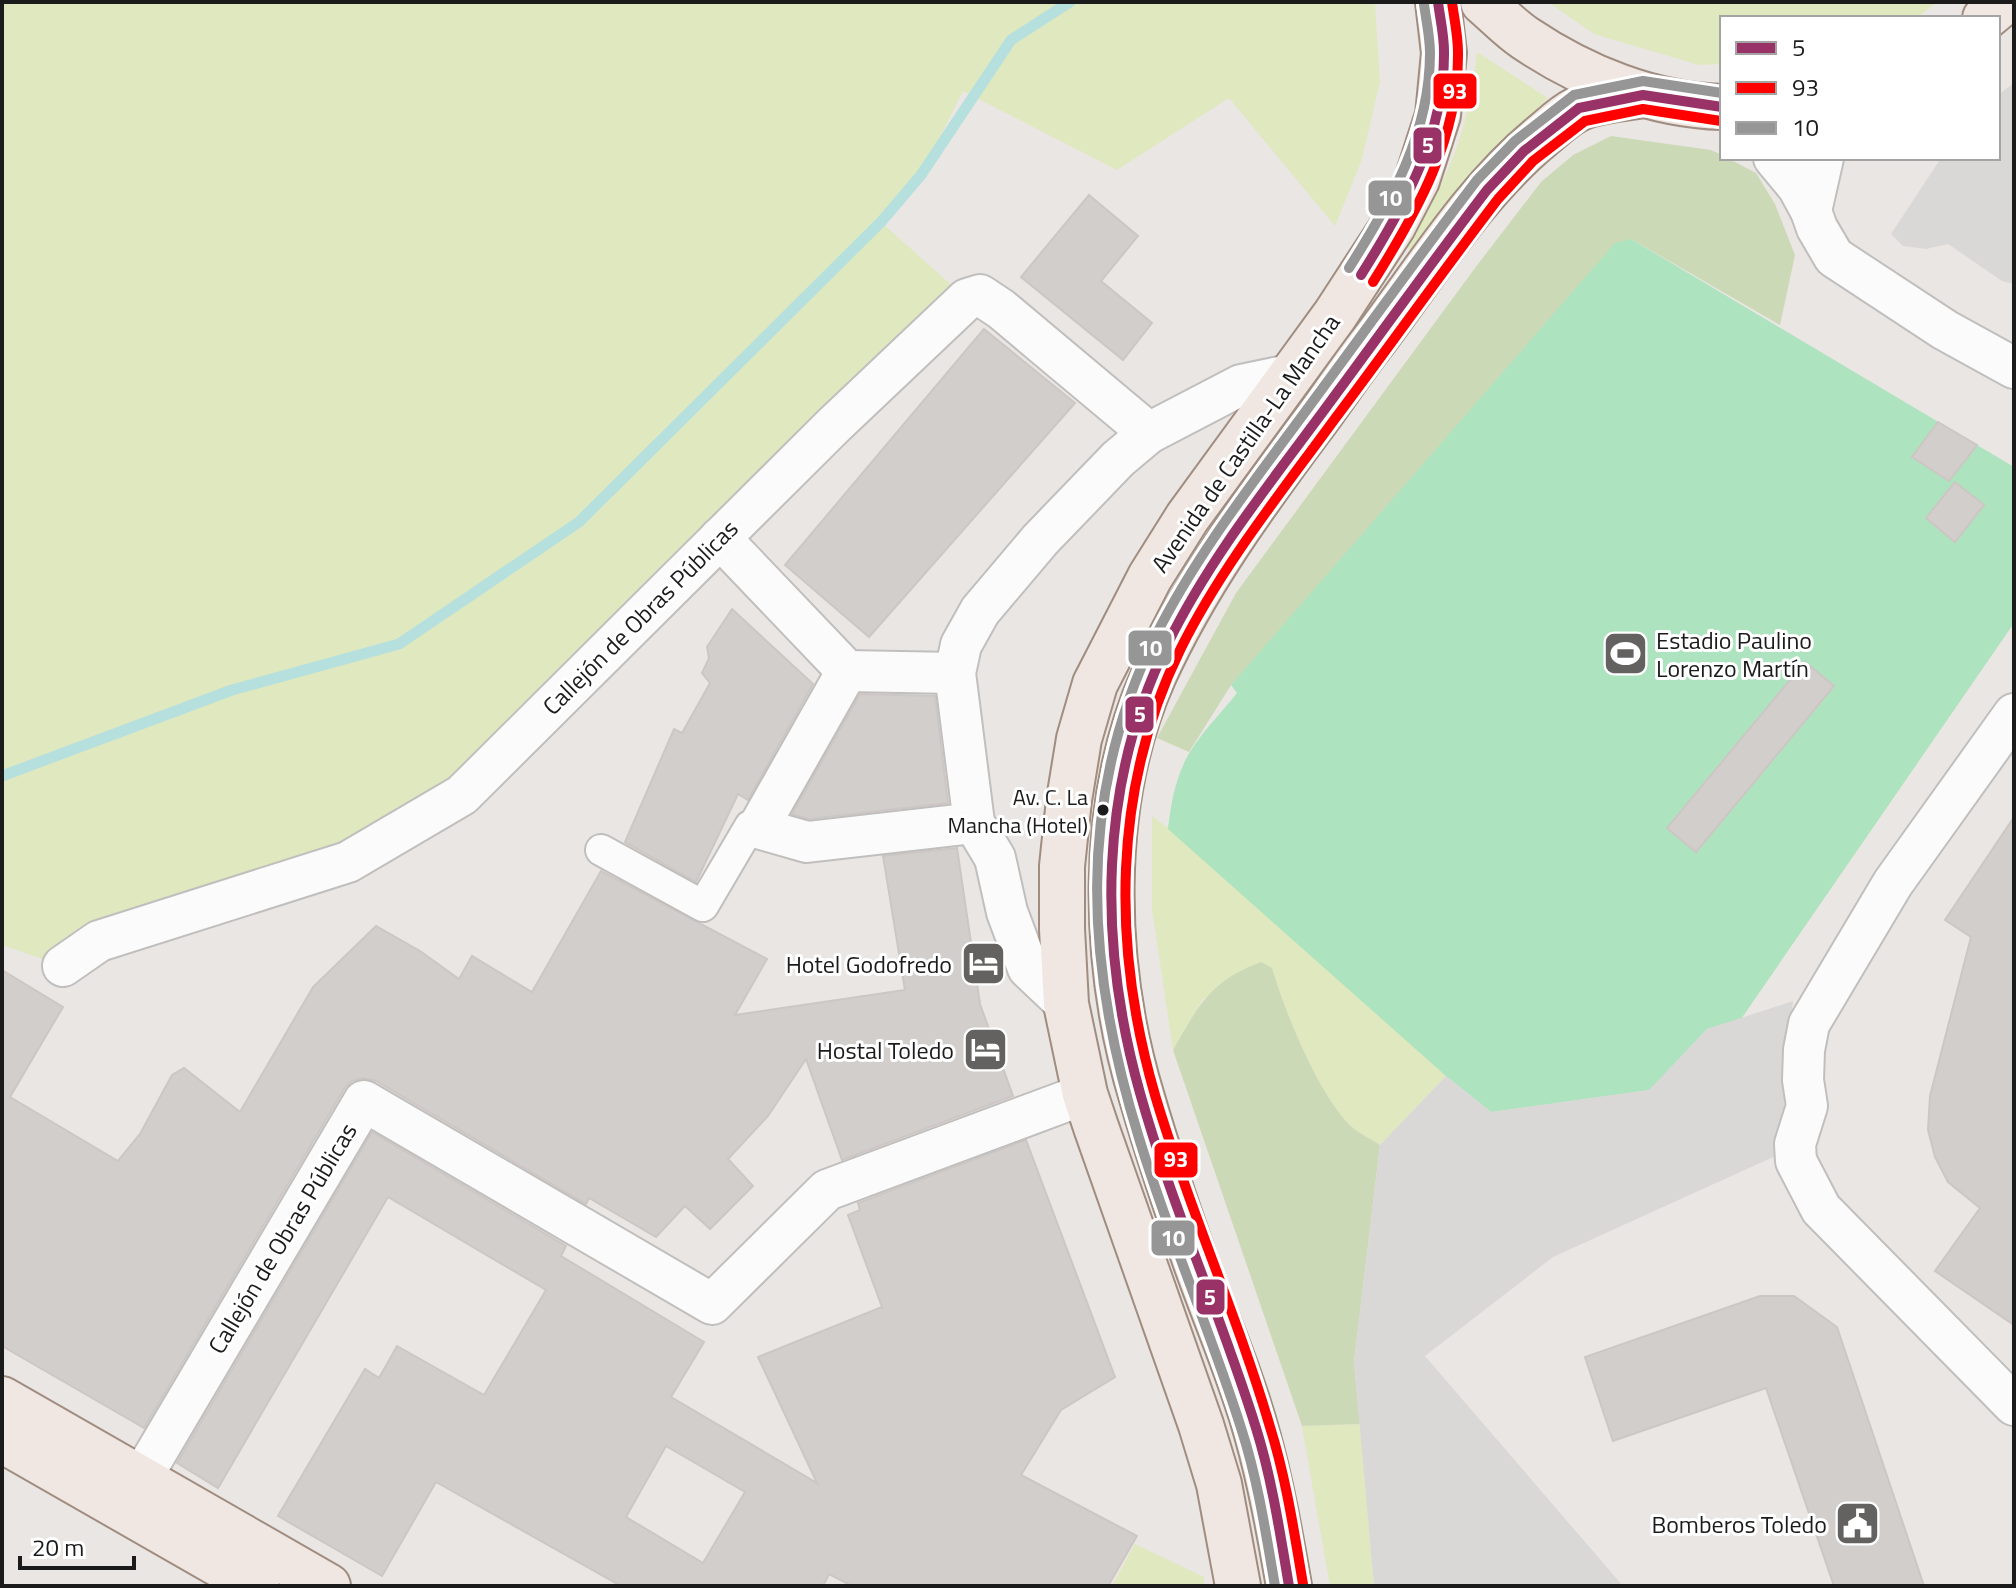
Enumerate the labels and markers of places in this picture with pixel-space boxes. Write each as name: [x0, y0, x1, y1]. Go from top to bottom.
place label: Estadio Paulino Lorenzo Martín: [1656, 622, 1812, 686]
sports icon: Estadio Paulino Lorenzo Martín: [1601, 630, 1649, 678]
place label: Av. C. La Mancha (Hotel): [948, 780, 1088, 842]
marker: Av. C. La Mancha (Hotel): [1095, 802, 1111, 818]
hotel icon: Hotel Godofredo: [959, 940, 1007, 988]
place label: Hotel Godofredo: [786, 946, 952, 982]
hotel icon: Hostal Toledo: [961, 1026, 1009, 1074]
place label: Hostal Toledo: [817, 1032, 954, 1068]
public building icon: Bomberos Toledo: [1834, 1500, 1882, 1548]
place label: Bomberos Toledo: [1651, 1506, 1827, 1542]

